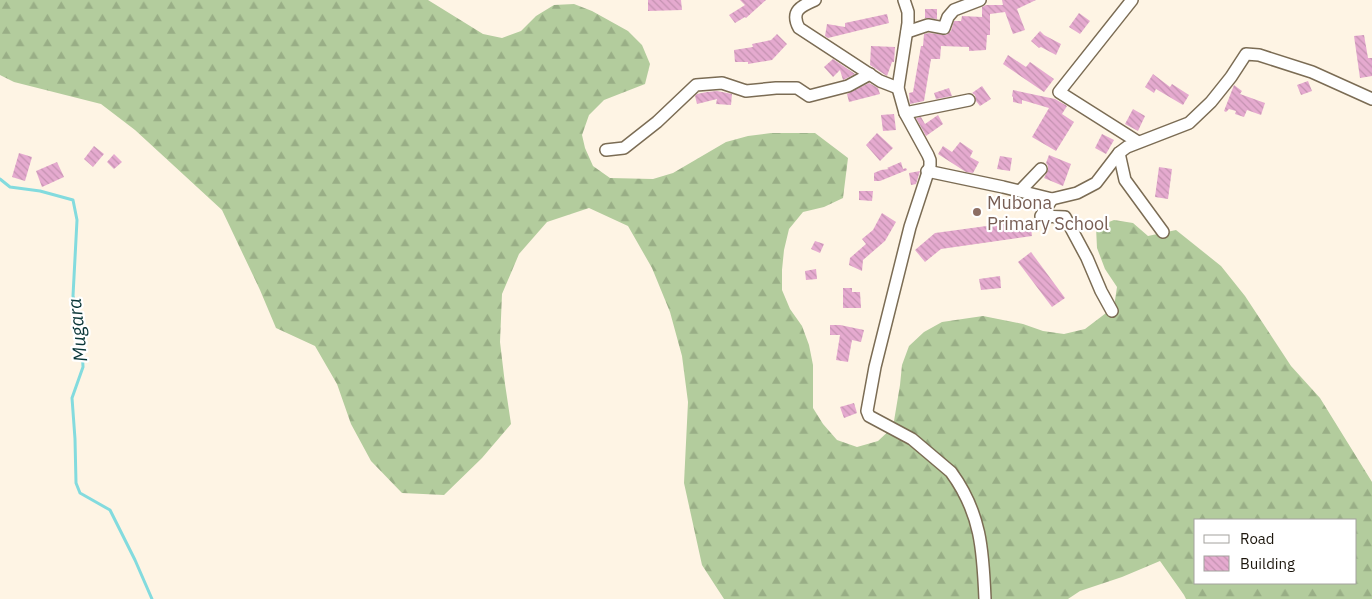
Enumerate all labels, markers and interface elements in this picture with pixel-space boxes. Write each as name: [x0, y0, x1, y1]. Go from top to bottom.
place label: Mubona Primary School: [987, 191, 1109, 235]
marker: Mubona Primary School: [971, 206, 983, 218]
water label: Mugara: [62, 297, 92, 363]
legend: [1194, 519, 1357, 584]
text: Road: [1240, 529, 1275, 548]
text: Building: [1240, 554, 1295, 573]

